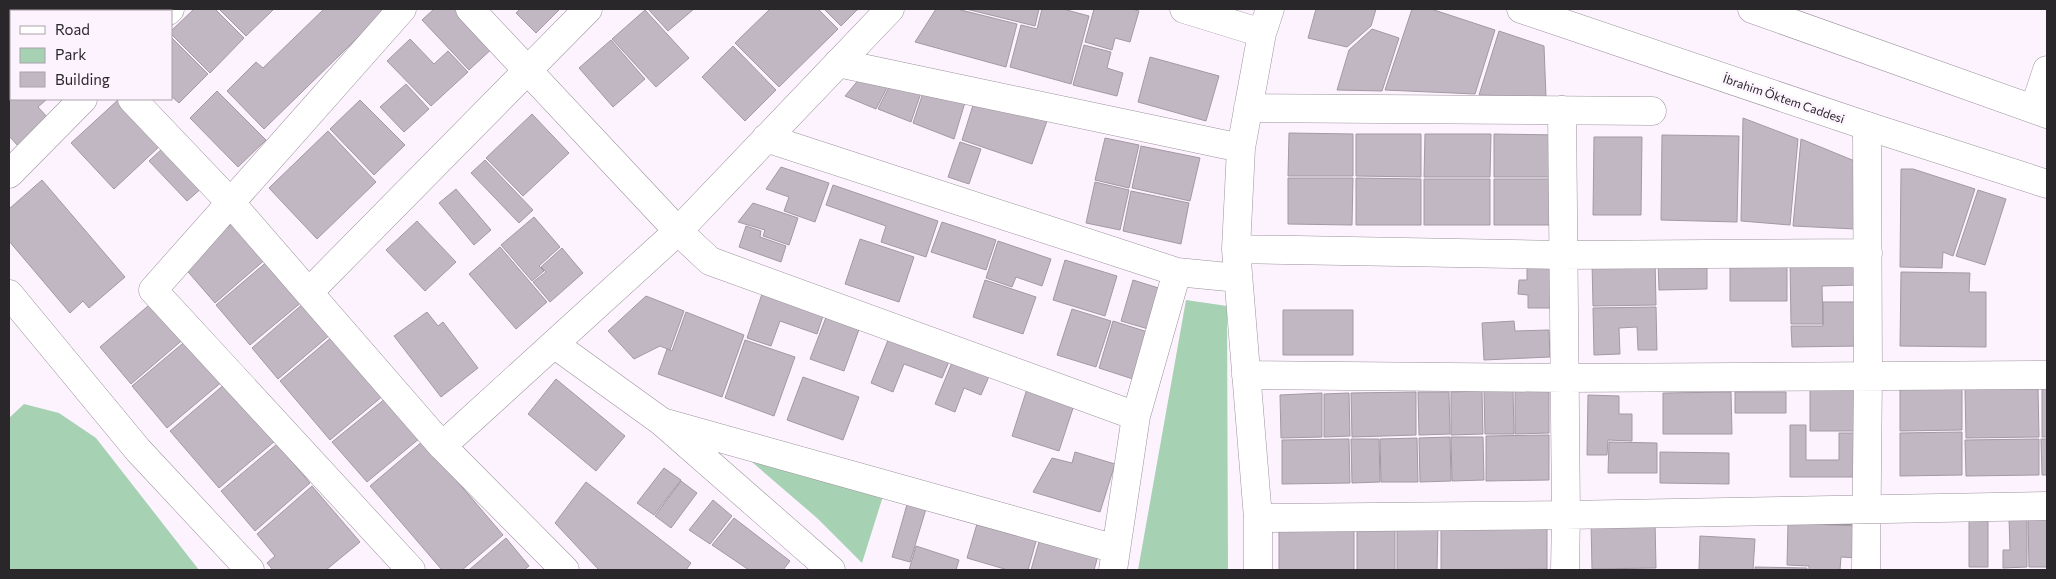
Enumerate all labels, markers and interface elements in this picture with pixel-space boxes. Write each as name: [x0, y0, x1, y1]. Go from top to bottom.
legend: [10, 10, 172, 100]
text: Road: [55, 20, 90, 38]
text: Park: [55, 45, 86, 63]
text: Building: [55, 70, 110, 88]
street label: İbrahim Öktem Caddesi: [1721, 71, 1847, 125]

